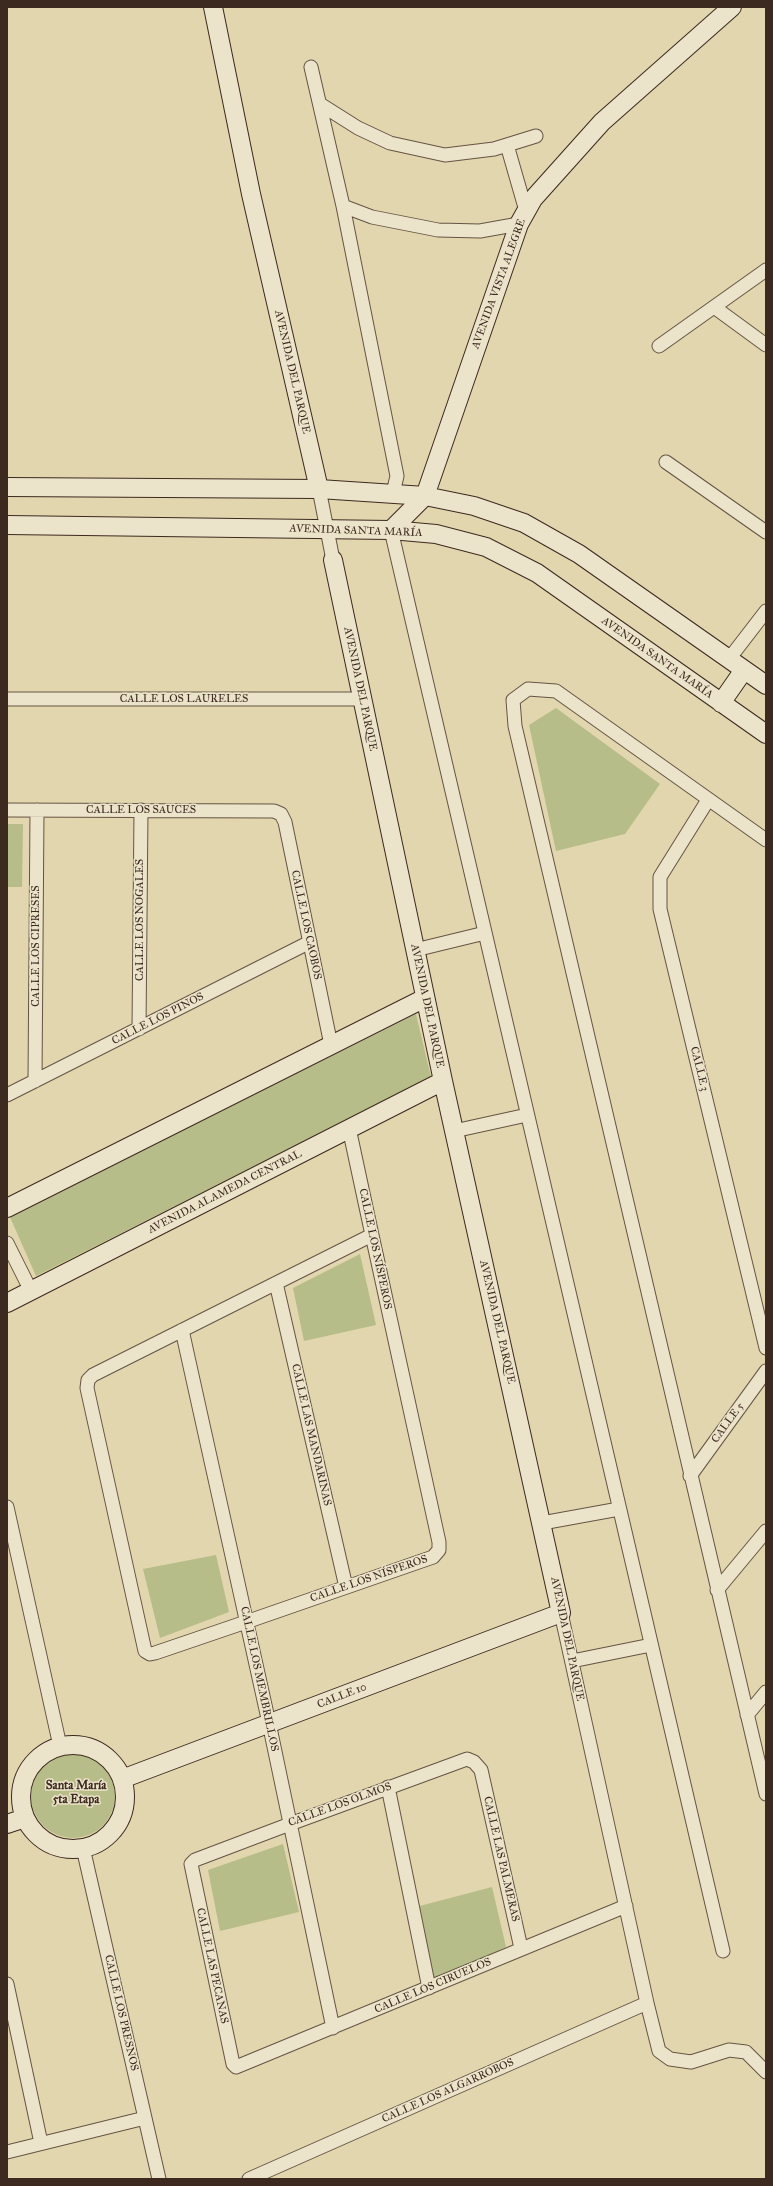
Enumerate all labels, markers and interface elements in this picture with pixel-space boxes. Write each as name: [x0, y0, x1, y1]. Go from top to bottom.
street label: AVENIDA VISTA ALEGRE: [469, 217, 529, 351]
street label: AVENIDA DEL PARQUE: [271, 309, 313, 435]
street label: AVENIDA SANTA MARÍA: [289, 522, 423, 540]
street label: AVENIDA SANTA MARÍA: [599, 614, 715, 702]
street label: AVENIDA DEL PARQUE: [340, 626, 380, 752]
street label: CALLE LOS LAURELES: [120, 692, 248, 706]
street label: CALLE LOS SAUCES: [86, 803, 196, 817]
street label: CALLE LOS NOGALES: [133, 859, 147, 981]
street label: CALLE LOS CAOBOS: [288, 869, 324, 981]
street label: CALLE LOS CIPRESES: [29, 885, 43, 1007]
street label: AVENIDA DEL PARQUE: [407, 943, 447, 1069]
street label: CALLE LOS PINOS: [110, 990, 206, 1048]
street label: CALLE 3: [687, 1045, 711, 1093]
street label: AVENIDA ALAMEDA CENTRAL: [146, 1147, 304, 1237]
street label: CALLE LOS NÍSPEROS: [356, 1187, 394, 1311]
street label: AVENIDA DEL PARQUE: [476, 1259, 518, 1385]
street label: CALLE LAS MANDARINAS: [288, 1363, 334, 1507]
street label: CALLE 5: [709, 1400, 747, 1446]
street label: CALLE LOS NÍSPEROS: [309, 1553, 429, 1605]
street label: AVENIDA DEL PARQUE: [547, 1576, 587, 1702]
street label: CALLE LOS MEMBRILLOS: [237, 1605, 281, 1753]
street label: CALLE 10: [315, 1681, 369, 1711]
district label: Santa María 5ta Etapa: [46, 1779, 106, 1807]
street label: CALLE LOS OLMOS: [287, 1780, 393, 1830]
street label: CALLE LAS PALMERAS: [480, 1795, 522, 1923]
street label: CALLE LAS PECANAS: [193, 1907, 231, 2025]
street label: CALLE LOS PRESNOS: [101, 1954, 141, 2072]
street label: CALLE LOS CIRUELOS: [373, 1955, 493, 2017]
street label: CALLE LOS ALGARROBOS: [380, 2056, 516, 2126]

